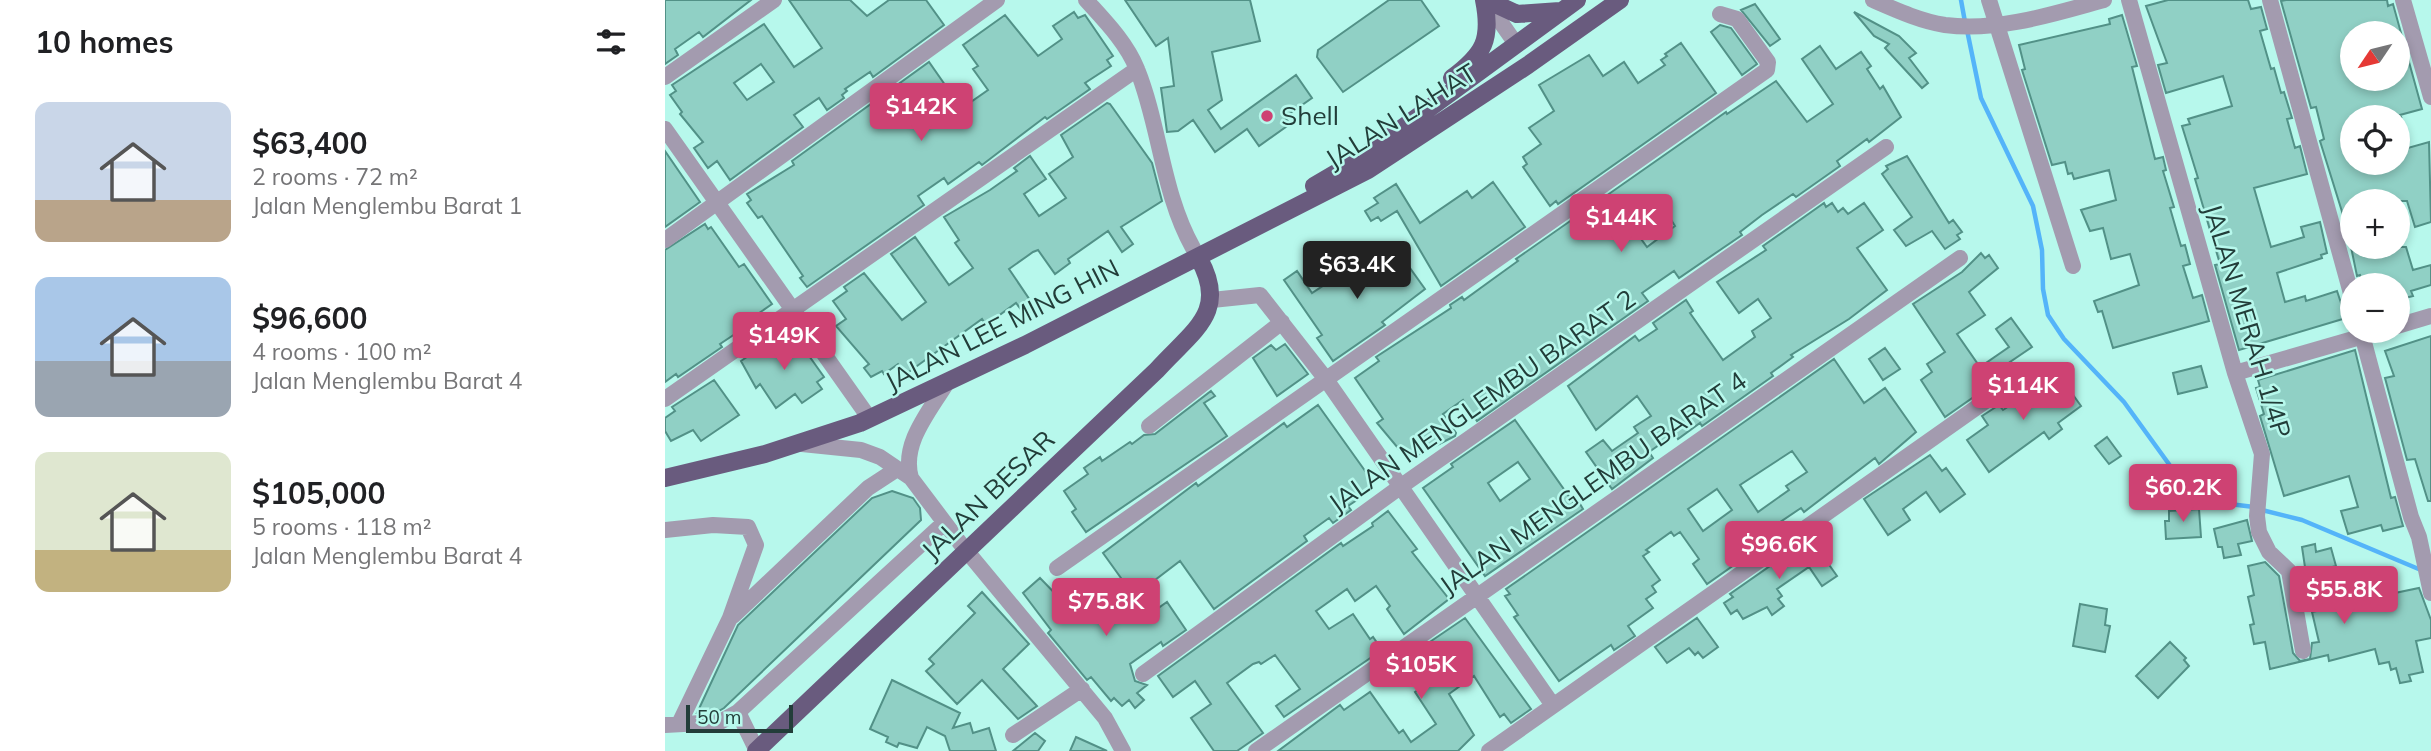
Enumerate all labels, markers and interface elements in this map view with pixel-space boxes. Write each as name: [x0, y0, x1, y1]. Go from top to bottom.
north arrow: [2340, 21, 2410, 91]
map controls: [2340, 21, 2410, 343]
text: 10 homes: [35, 23, 174, 61]
icon: filters: [592, 23, 630, 61]
street label: JALAN LAHAT: [1319, 56, 1483, 175]
pin: $142K: [872, 83, 970, 143]
text: $142K: [886, 91, 956, 120]
place label: Shell: [1281, 99, 1339, 132]
button: locate: [2340, 105, 2410, 175]
marker: Shell: [1259, 108, 1275, 124]
text: $63,400: [252, 124, 367, 162]
icon: home: [91, 130, 175, 214]
text: 2 rooms · 72 m²: [252, 162, 418, 191]
button: +: [2340, 189, 2410, 259]
text: Jalan Menglembu Barat 1: [252, 191, 522, 220]
pin: $144K: [1572, 194, 1670, 254]
street label: JALAN MERAH 1/4P: [2196, 200, 2299, 442]
text: $144K: [1586, 202, 1656, 231]
pin: $63.4K: [1300, 242, 1414, 301]
text: $63.4K: [1319, 249, 1395, 278]
street label: JALAN LEE MING HIN: [879, 251, 1124, 398]
button: −: [2340, 273, 2410, 343]
street label: JALAN MENGLEMBU BARAT 2: [1322, 282, 1642, 519]
text: $96,600: [252, 299, 367, 337]
icon: home: [91, 305, 175, 389]
pin: $149K: [735, 312, 833, 372]
text: $149K: [749, 320, 819, 349]
text: 4 rooms · 100 m²: [252, 337, 432, 366]
pin: $114K: [1974, 362, 2072, 422]
street label: JALAN MENGLEMBU BARAT 4: [1433, 364, 1753, 601]
text: Jalan Menglembu Barat 4: [252, 366, 522, 395]
text: $114K: [1988, 370, 2058, 399]
street label: JALAN BESAR: [914, 423, 1061, 566]
pin: $60.2K: [2126, 464, 2240, 524]
text: $60.2K: [2145, 472, 2221, 501]
text: $105,000: [252, 474, 385, 512]
icon: home: [91, 480, 175, 564]
text: 5 rooms · 118 m²: [252, 512, 432, 541]
pin: $96.6K: [1722, 522, 1836, 581]
text: $96.6K: [1741, 529, 1817, 558]
text: Jalan Menglembu Barat 4: [252, 541, 522, 570]
pin: $55.8K: [2287, 566, 2401, 626]
text: $55.8K: [2306, 574, 2382, 603]
pin: $75.8K: [1049, 578, 1163, 638]
text: $75.8K: [1068, 586, 1144, 615]
pin: $105K: [1372, 642, 1470, 701]
text: $105K: [1386, 649, 1456, 678]
scale bar: [686, 702, 793, 734]
text: 50 m: [697, 705, 741, 729]

